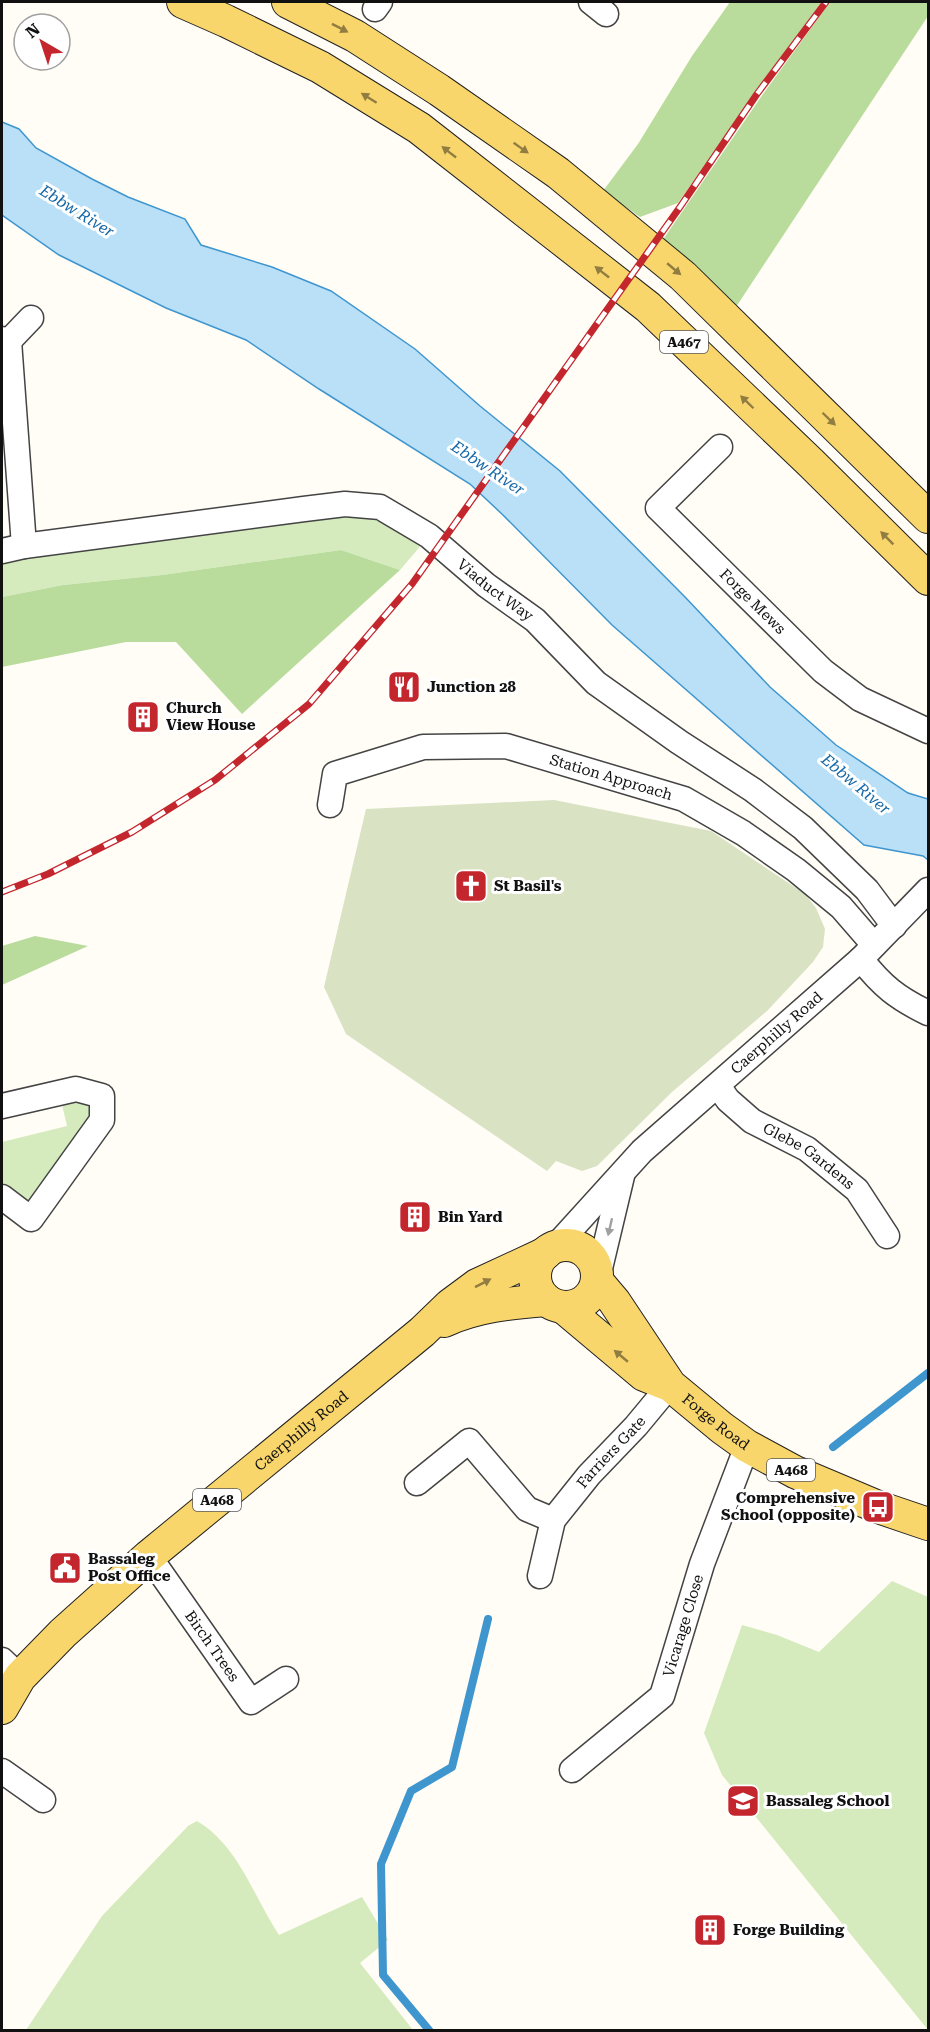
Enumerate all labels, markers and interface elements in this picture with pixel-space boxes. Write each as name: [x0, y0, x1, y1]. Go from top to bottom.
north arrow: [12, 12, 72, 72]
text: N: [22, 19, 44, 42]
one-way arrow: [332, 24, 349, 33]
one-way arrow: [361, 92, 377, 103]
one-way arrow: [513, 142, 529, 154]
one-way arrow: [441, 145, 457, 158]
water label: Ebbw River: [35, 180, 118, 241]
one-way arrow: [666, 262, 681, 275]
one-way arrow: [594, 266, 610, 279]
road number: A467: [660, 331, 708, 353]
one-way arrow: [740, 395, 755, 409]
one-way arrow: [821, 412, 835, 426]
water label: Ebbw River: [447, 436, 528, 500]
one-way arrow: [880, 531, 895, 545]
street label: Viaduct Way: [453, 555, 537, 625]
street label: Forge Mews: [716, 565, 789, 638]
restaurant icon: Junction 28: [386, 669, 422, 705]
place label: Junction 28: [427, 678, 517, 696]
building icon: Church View House: [125, 699, 161, 735]
place label: Church View House: [166, 699, 256, 734]
water label: Ebbw River: [817, 749, 894, 818]
street label: Station Approach: [548, 750, 675, 804]
church icon: St Basil's: [453, 868, 489, 904]
place label: St Basil's: [494, 877, 562, 895]
street label: Caerphilly Road: [727, 988, 827, 1078]
street label: Glebe Gardens: [760, 1119, 858, 1193]
building icon: Bin Yard: [397, 1199, 433, 1235]
place label: Bin Yard: [438, 1208, 502, 1226]
one-way arrow: [604, 1218, 614, 1237]
one-way arrow: [475, 1278, 492, 1287]
one-way arrow: [613, 1349, 629, 1362]
street label: Caerphilly Road: [251, 1387, 352, 1475]
street label: Forge Road: [679, 1390, 753, 1454]
street label: Farriers Gate: [573, 1412, 649, 1492]
road number: A468: [767, 1459, 815, 1481]
road number: A468: [193, 1489, 241, 1511]
place label: Comprehensive School (opposite): [721, 1489, 855, 1524]
bus stop icon: Comprehensive School (opposite): [860, 1489, 896, 1525]
public building icon: Bassaleg Post Office: [47, 1550, 83, 1586]
place label: Bassaleg Post Office: [88, 1550, 171, 1585]
street label: Vicarage Close: [659, 1572, 707, 1679]
street label: Birch Trees: [181, 1607, 243, 1685]
school or university icon: Bassaleg School: [725, 1783, 761, 1819]
place label: Bassaleg School: [766, 1792, 889, 1810]
building icon: Forge Building: [692, 1912, 728, 1948]
place label: Forge Building: [733, 1921, 845, 1939]

